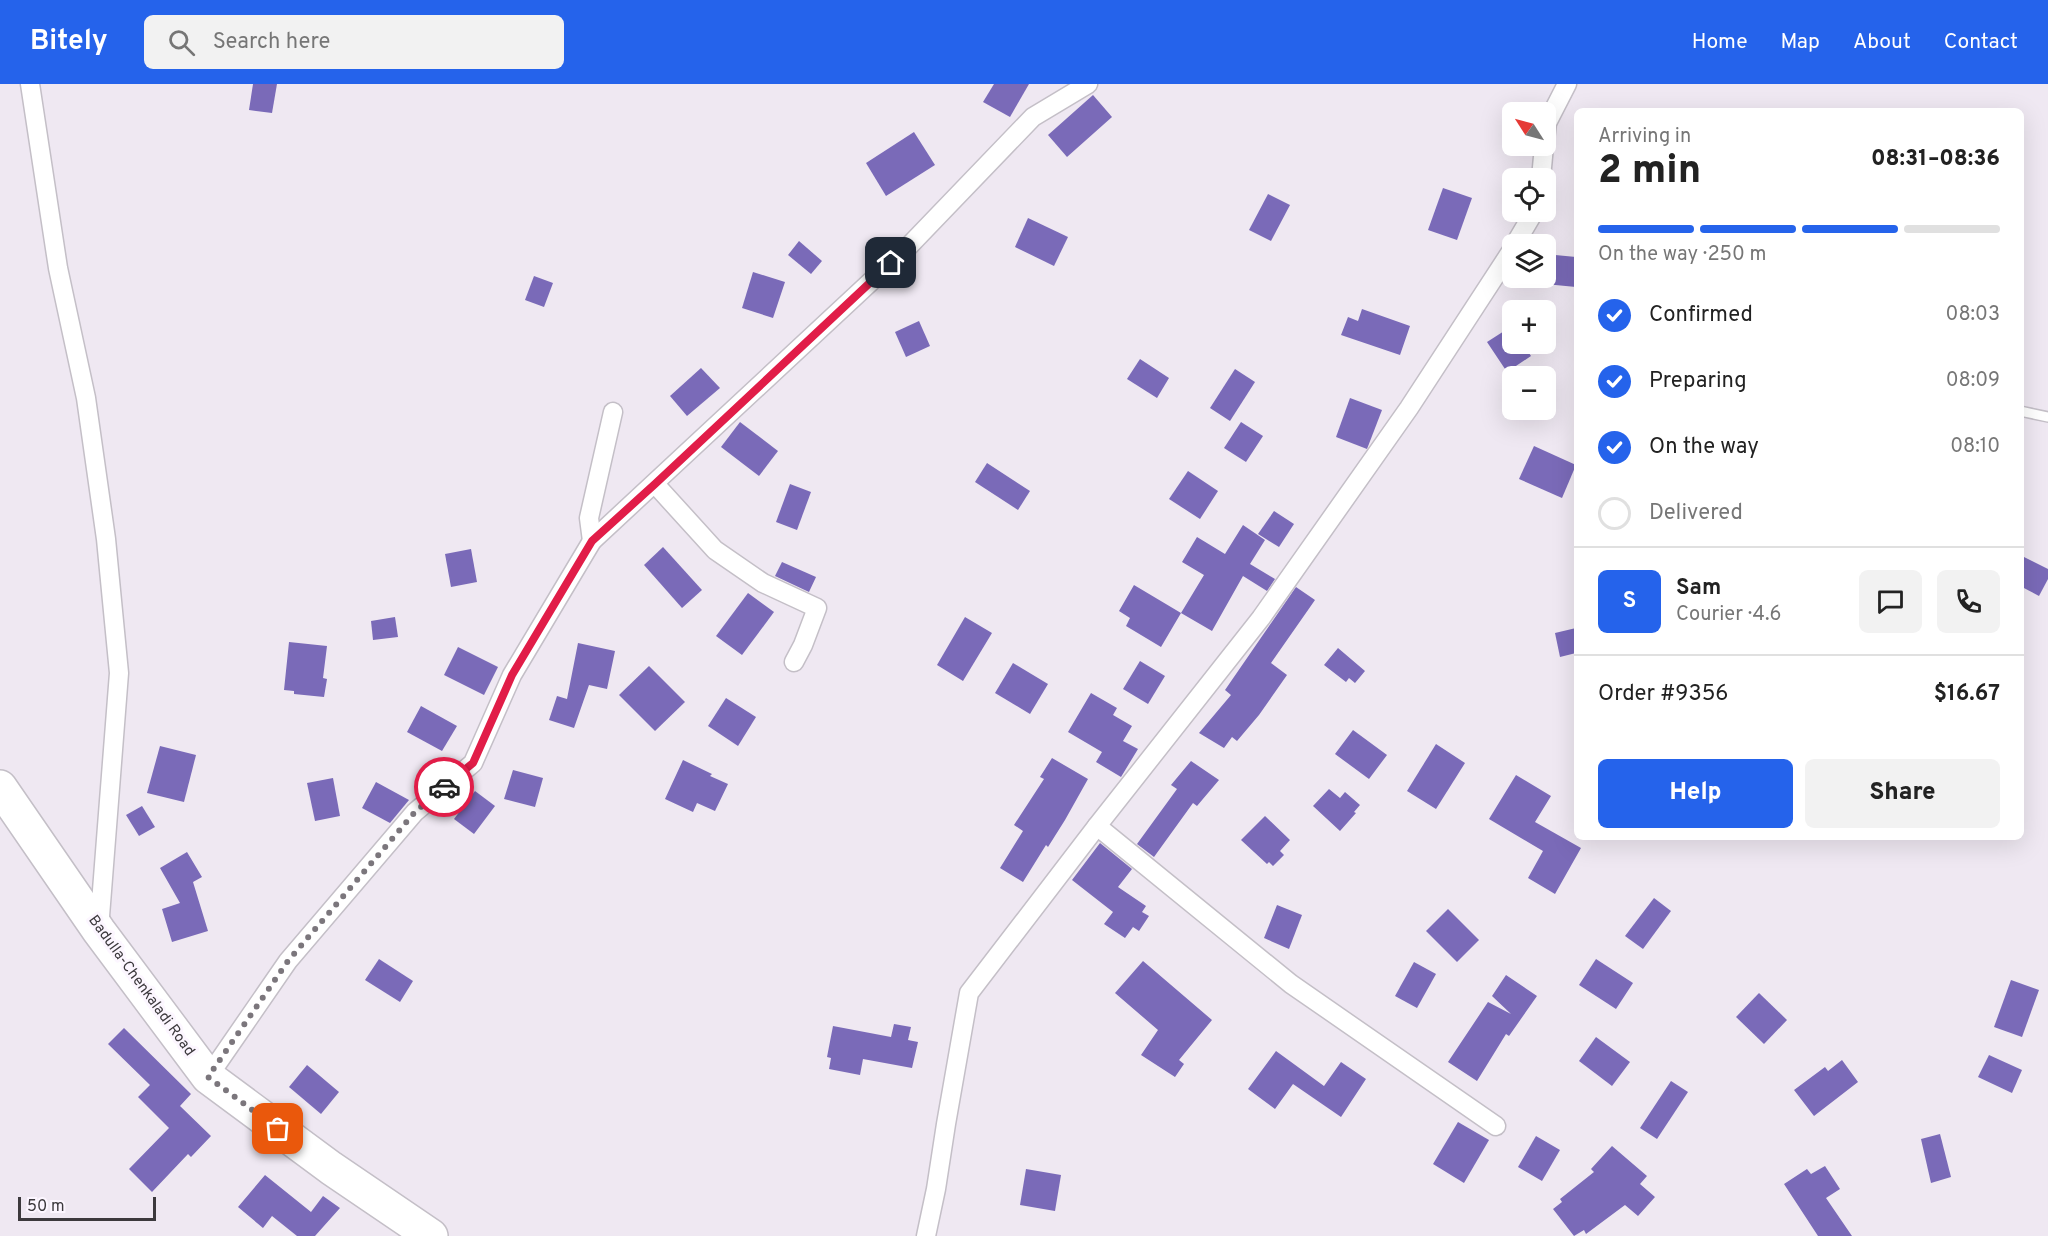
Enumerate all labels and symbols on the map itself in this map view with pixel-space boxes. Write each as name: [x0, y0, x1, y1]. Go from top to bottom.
north arrow: [1502, 102, 1556, 156]
pin: [865, 237, 916, 288]
courier: [414, 757, 474, 817]
street label: Badulla-Chenkaladi Road: [83, 912, 199, 1060]
pin: [252, 1103, 303, 1154]
scale bar: [18, 1194, 156, 1222]

